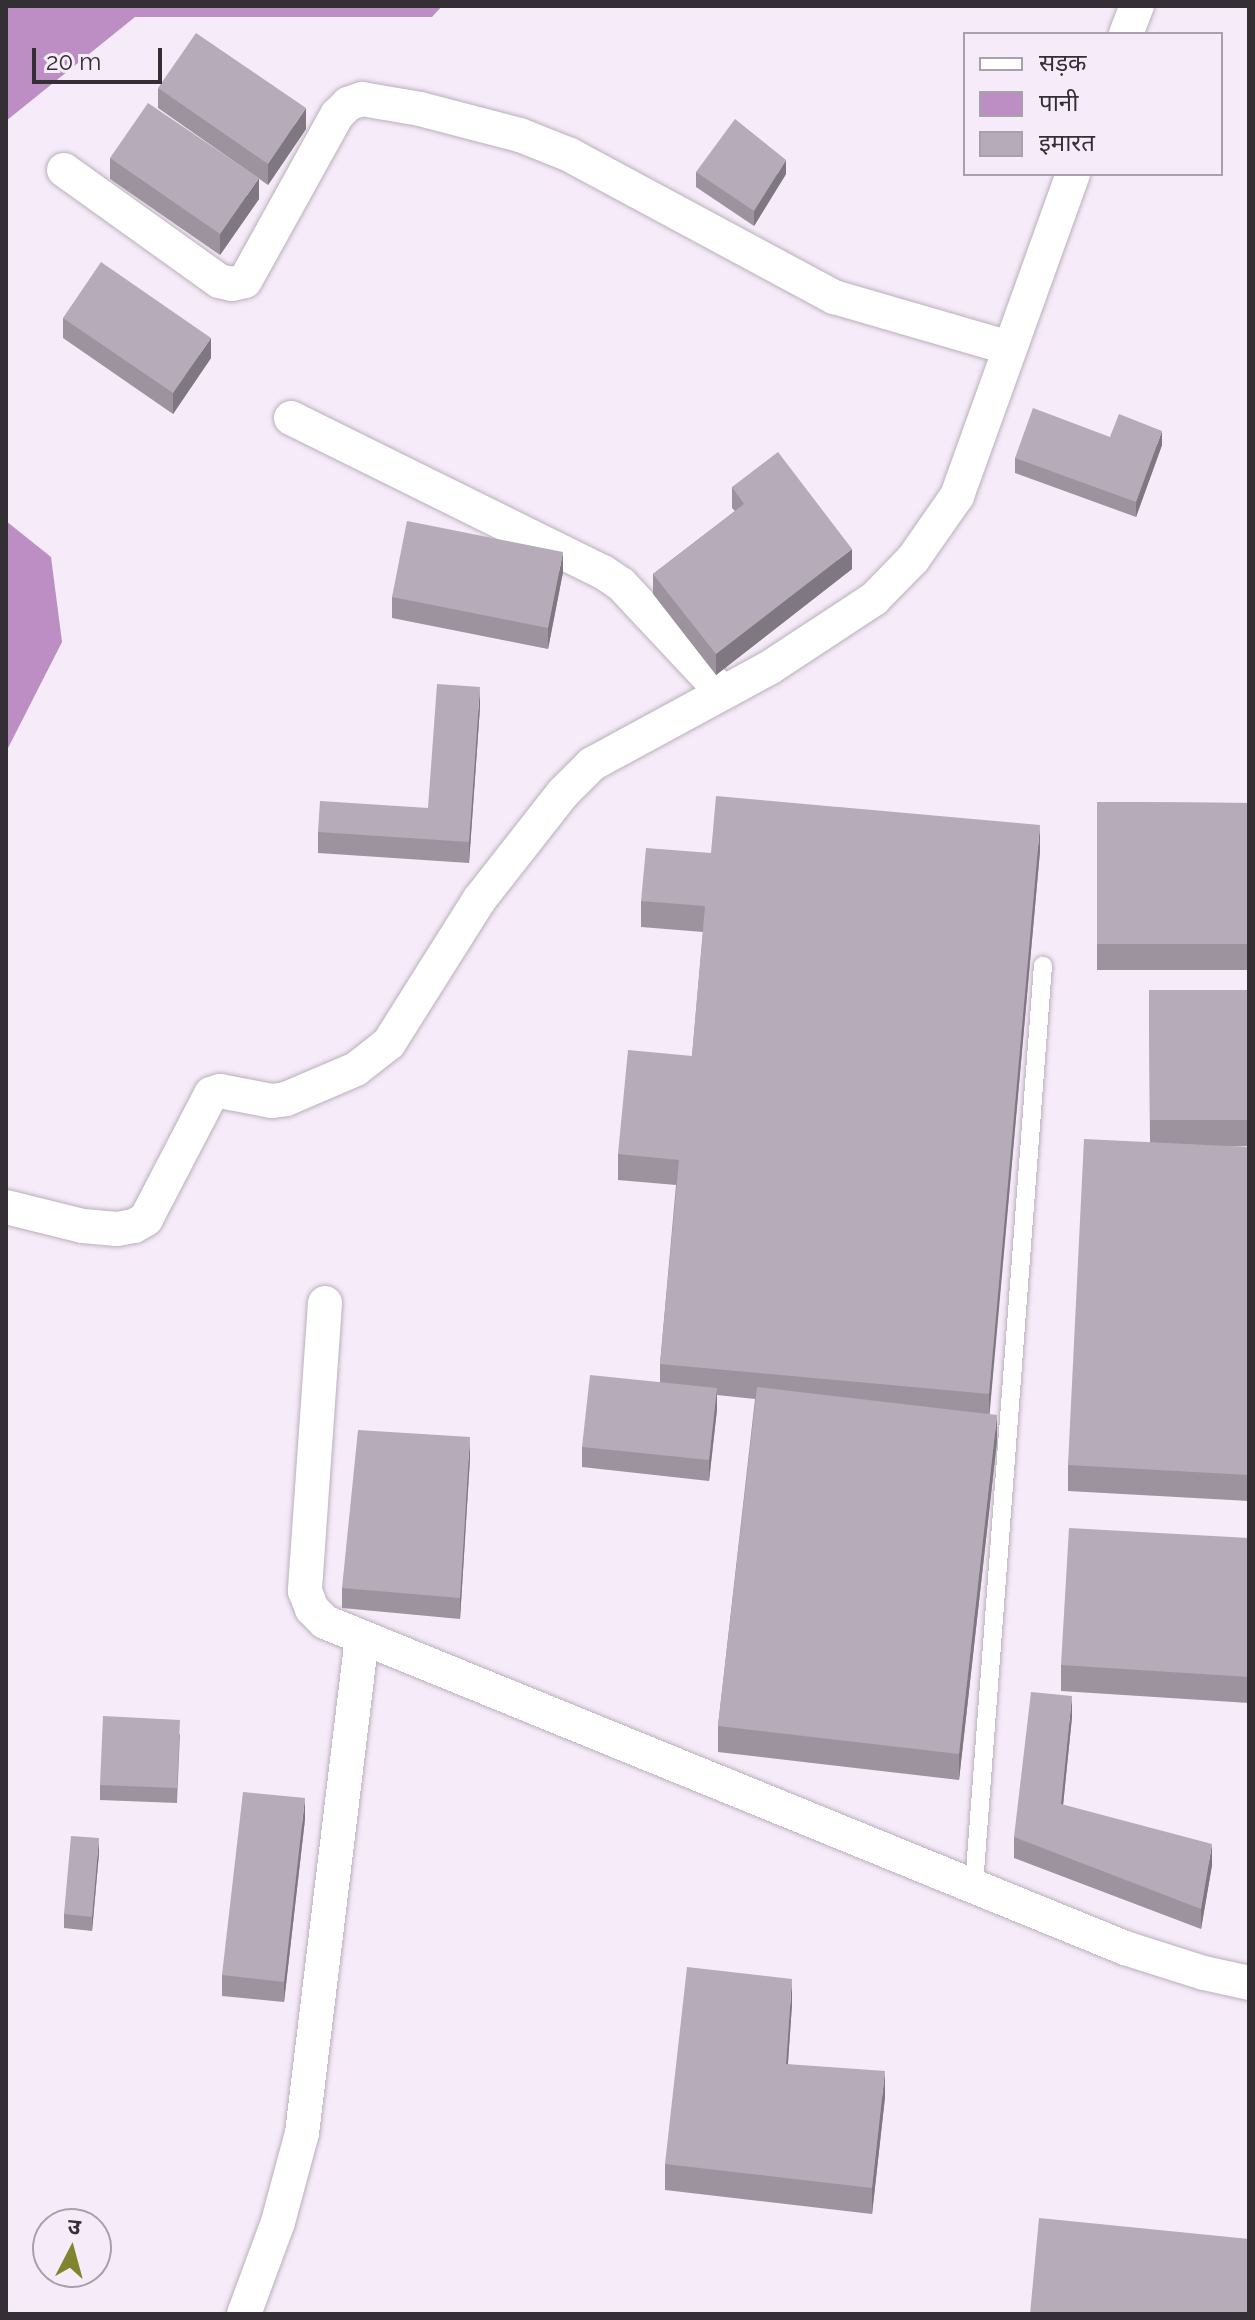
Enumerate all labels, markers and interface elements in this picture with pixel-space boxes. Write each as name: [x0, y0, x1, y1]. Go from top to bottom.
scale bar: [36, 32, 166, 82]
legend: [963, 32, 1223, 176]
text: 20 m: [46, 47, 101, 76]
text: सड़क: [1039, 48, 1087, 77]
text: पानी: [1039, 88, 1078, 117]
text: इमारत: [1039, 128, 1095, 157]
north arrow: [32, 2208, 112, 2288]
text: उ: [67, 2213, 82, 2240]

